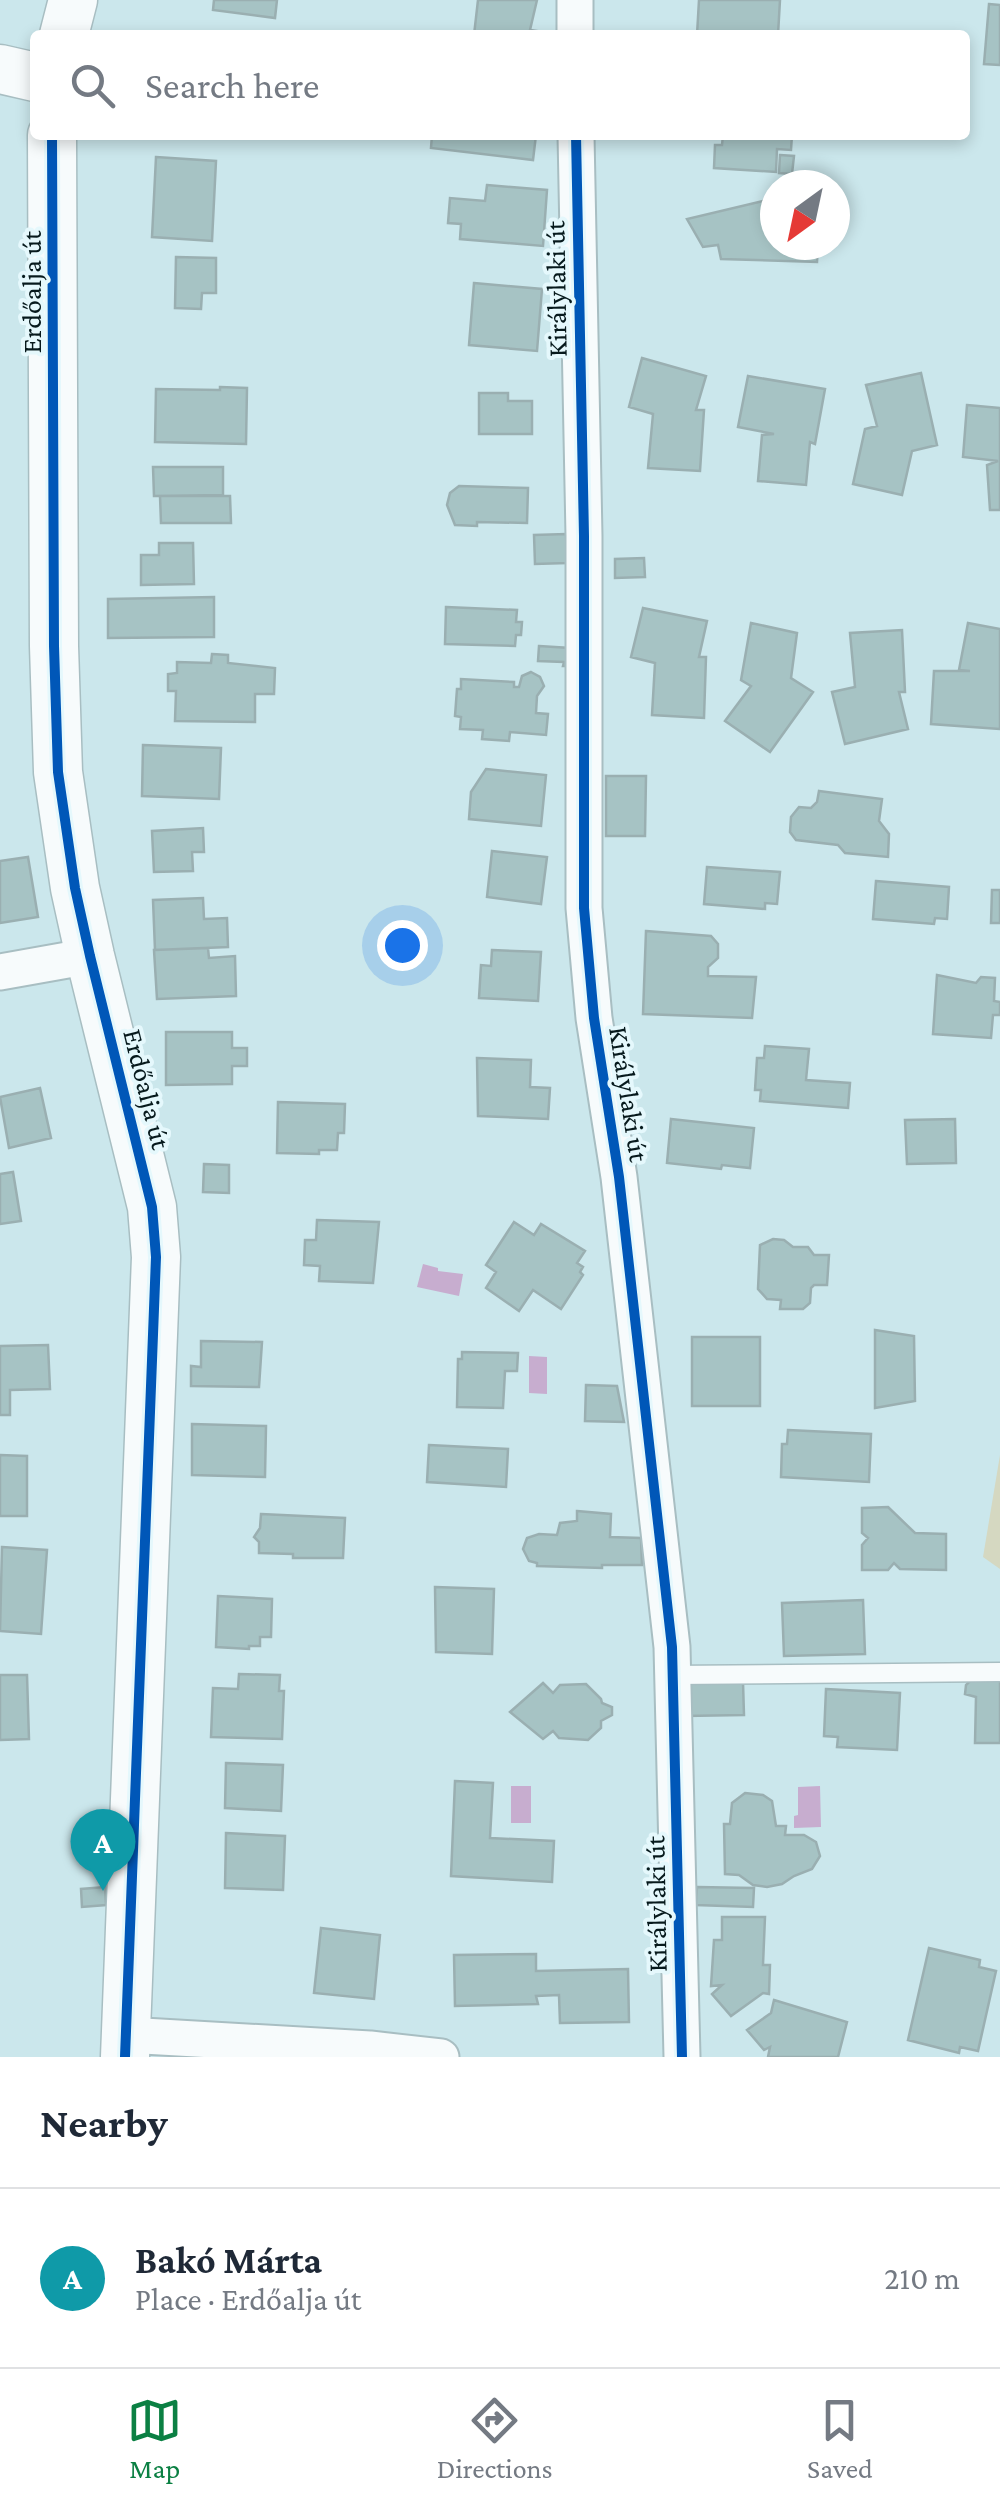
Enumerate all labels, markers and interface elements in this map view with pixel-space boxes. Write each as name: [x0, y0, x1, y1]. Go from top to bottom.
search box: [30, 30, 970, 140]
icon: search: [65, 58, 120, 113]
text: Search here: [145, 64, 319, 106]
north arrow: [760, 170, 850, 260]
street label: Királylaki út: [539, 220, 573, 357]
street label: Erdőalja út: [16, 230, 47, 353]
your location: [377, 920, 428, 971]
street label: Királylaki út: [603, 1024, 655, 1165]
street label: Erdőalja út: [117, 1026, 177, 1153]
pin: A: [70, 1808, 136, 1891]
street label: Királylaki út: [639, 1835, 673, 1972]
text: Nearby: [40, 2099, 168, 2146]
text: Bakó Márta: [135, 2239, 322, 2281]
text: A: [63, 2260, 82, 2296]
text: 210 m: [884, 2260, 960, 2296]
text: Place · Erdőalja út: [135, 2281, 361, 2317]
tab: Map: [127, 2393, 182, 2484]
tab: Directions: [437, 2393, 553, 2484]
tab: Saved: [807, 2393, 873, 2484]

